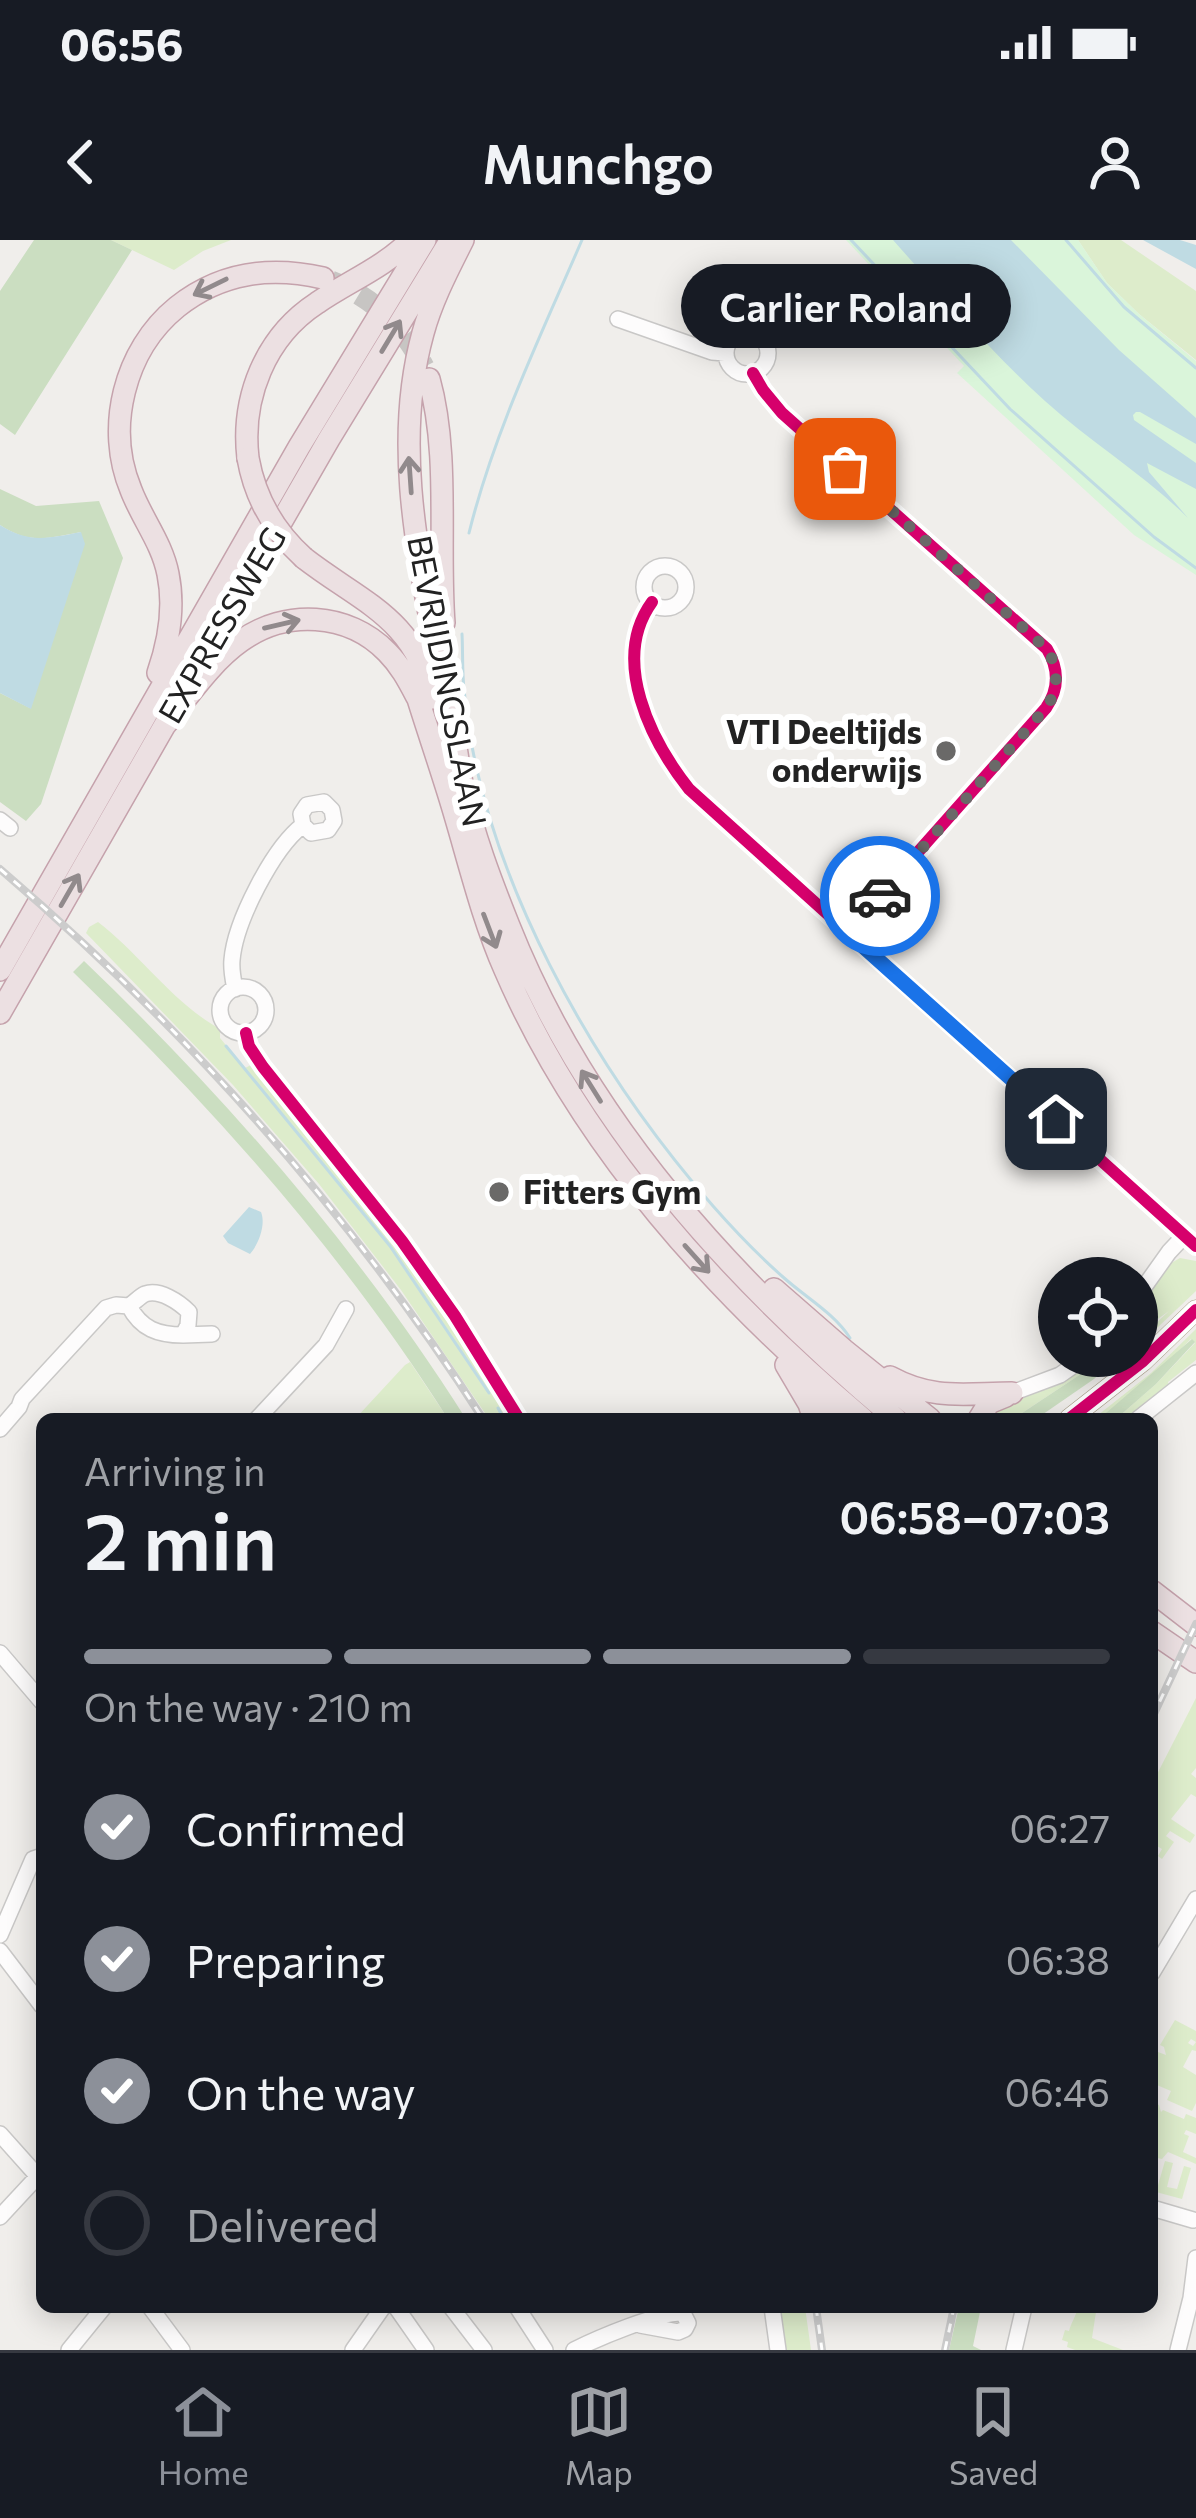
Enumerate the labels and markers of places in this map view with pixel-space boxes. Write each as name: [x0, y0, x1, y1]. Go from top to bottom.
callout: Carlier Roland: [680, 265, 1010, 349]
pin: [794, 418, 896, 520]
place label: VTI Deeltijds onderwijs: [726, 710, 922, 789]
marker: VTI Deeltijds onderwijs: [933, 738, 959, 764]
pin: [1005, 1068, 1107, 1170]
place label: Fitters Gym: [523, 1170, 701, 1211]
marker: Fitters Gym: [486, 1179, 512, 1205]

